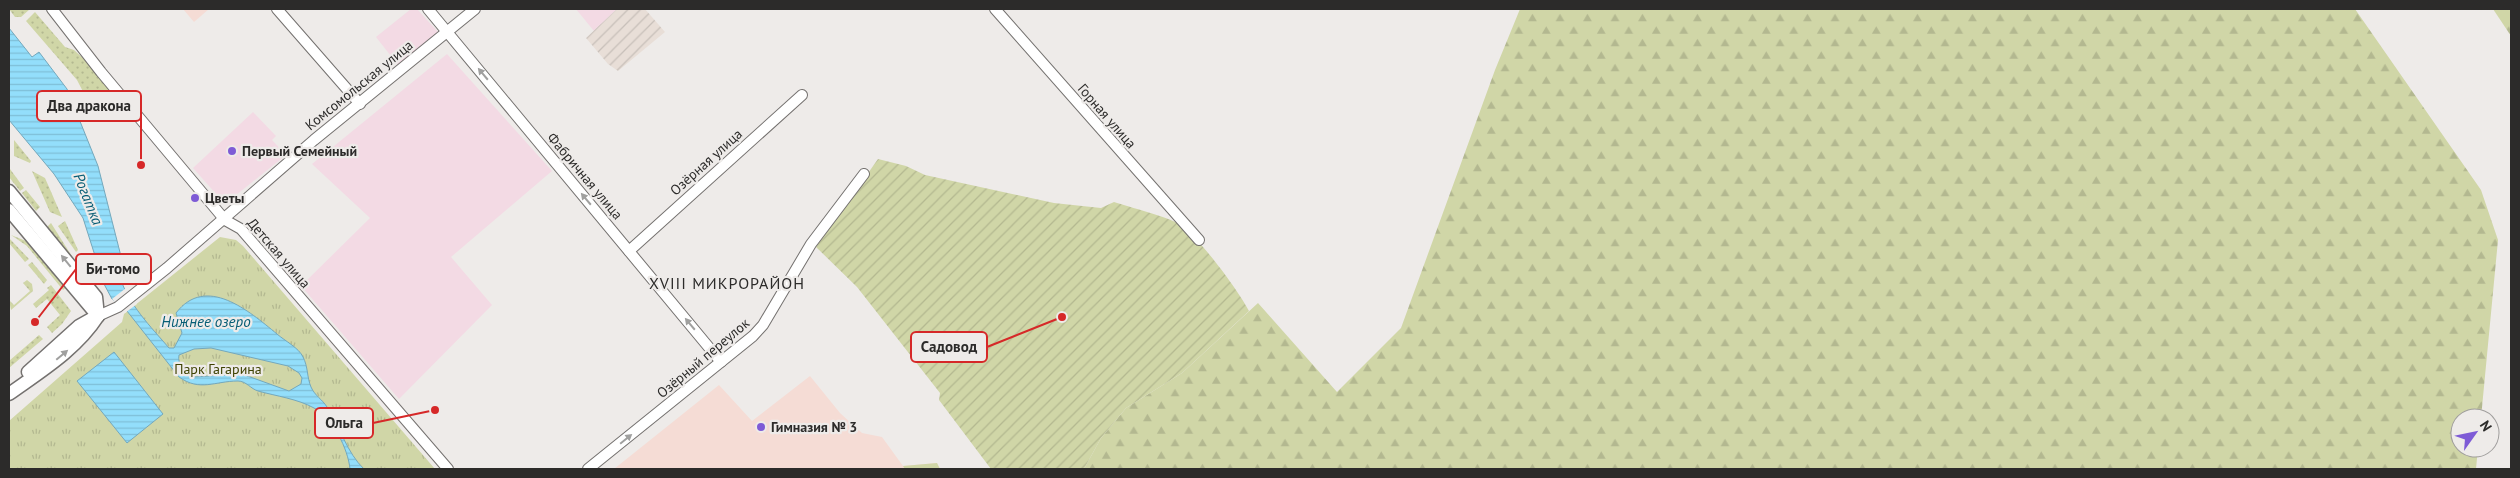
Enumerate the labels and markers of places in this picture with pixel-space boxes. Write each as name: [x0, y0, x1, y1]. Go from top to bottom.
callout: Два дракона: [37, 91, 141, 121]
place label: Первый Семейный: [242, 142, 357, 160]
marker: Первый Семейный: [226, 145, 238, 157]
place label: Цветы: [205, 189, 245, 207]
marker: Цветы: [189, 192, 201, 204]
callout: Би-томо: [76, 254, 151, 284]
callout: Садовод: [911, 332, 987, 362]
callout: Ольга: [315, 408, 373, 438]
place label: Гимназия № 3: [771, 418, 857, 436]
marker: Гимназия № 3: [755, 421, 767, 433]

